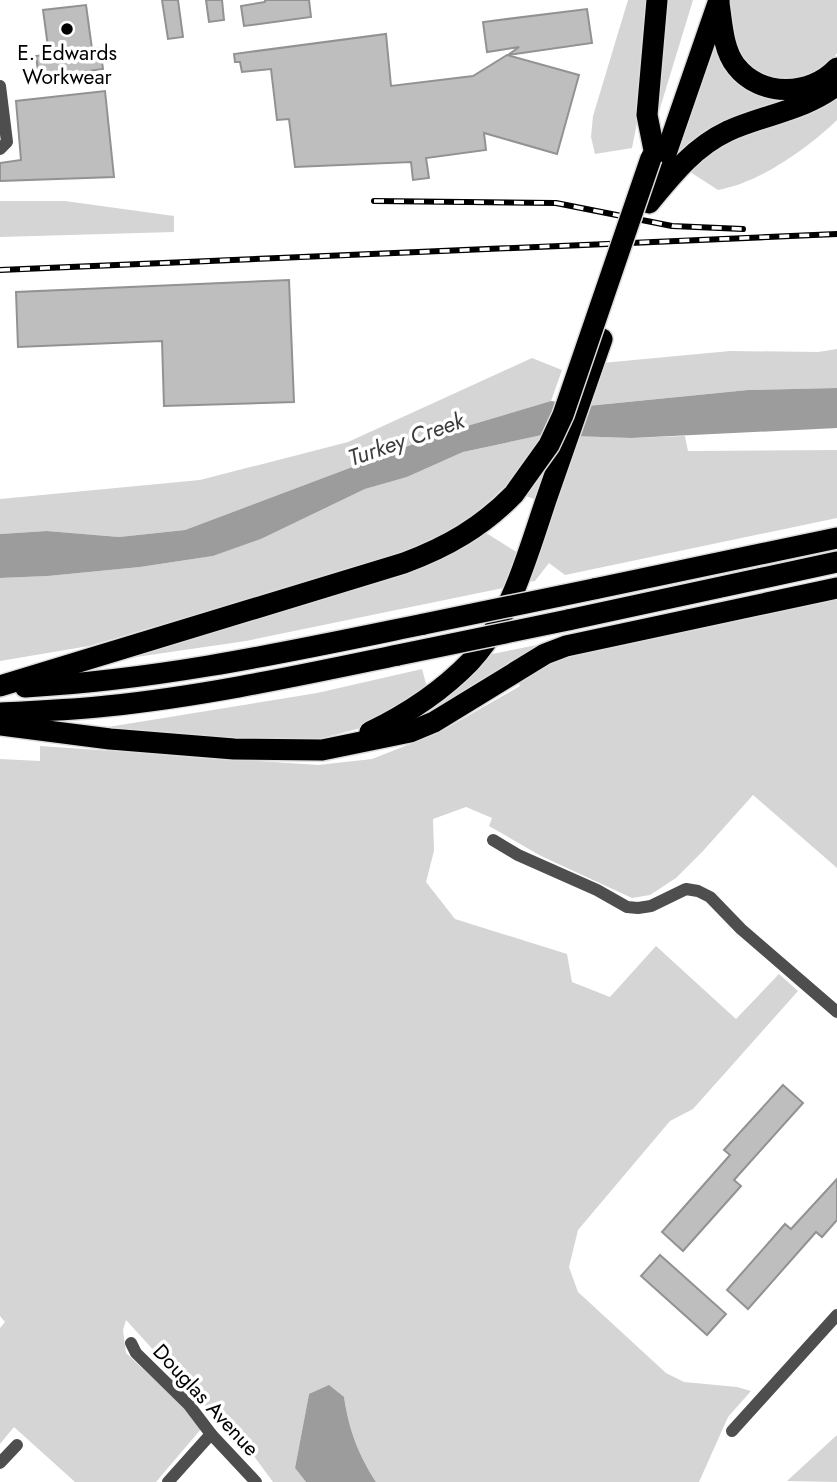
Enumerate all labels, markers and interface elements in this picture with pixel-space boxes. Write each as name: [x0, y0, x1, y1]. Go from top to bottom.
marker: E. Edwards Workwear: [59, 21, 75, 37]
place label: E. Edwards Workwear: [17, 38, 117, 92]
water label: Turkey Creek: [343, 403, 470, 475]
street label: Douglas Avenue: [146, 1337, 266, 1463]

